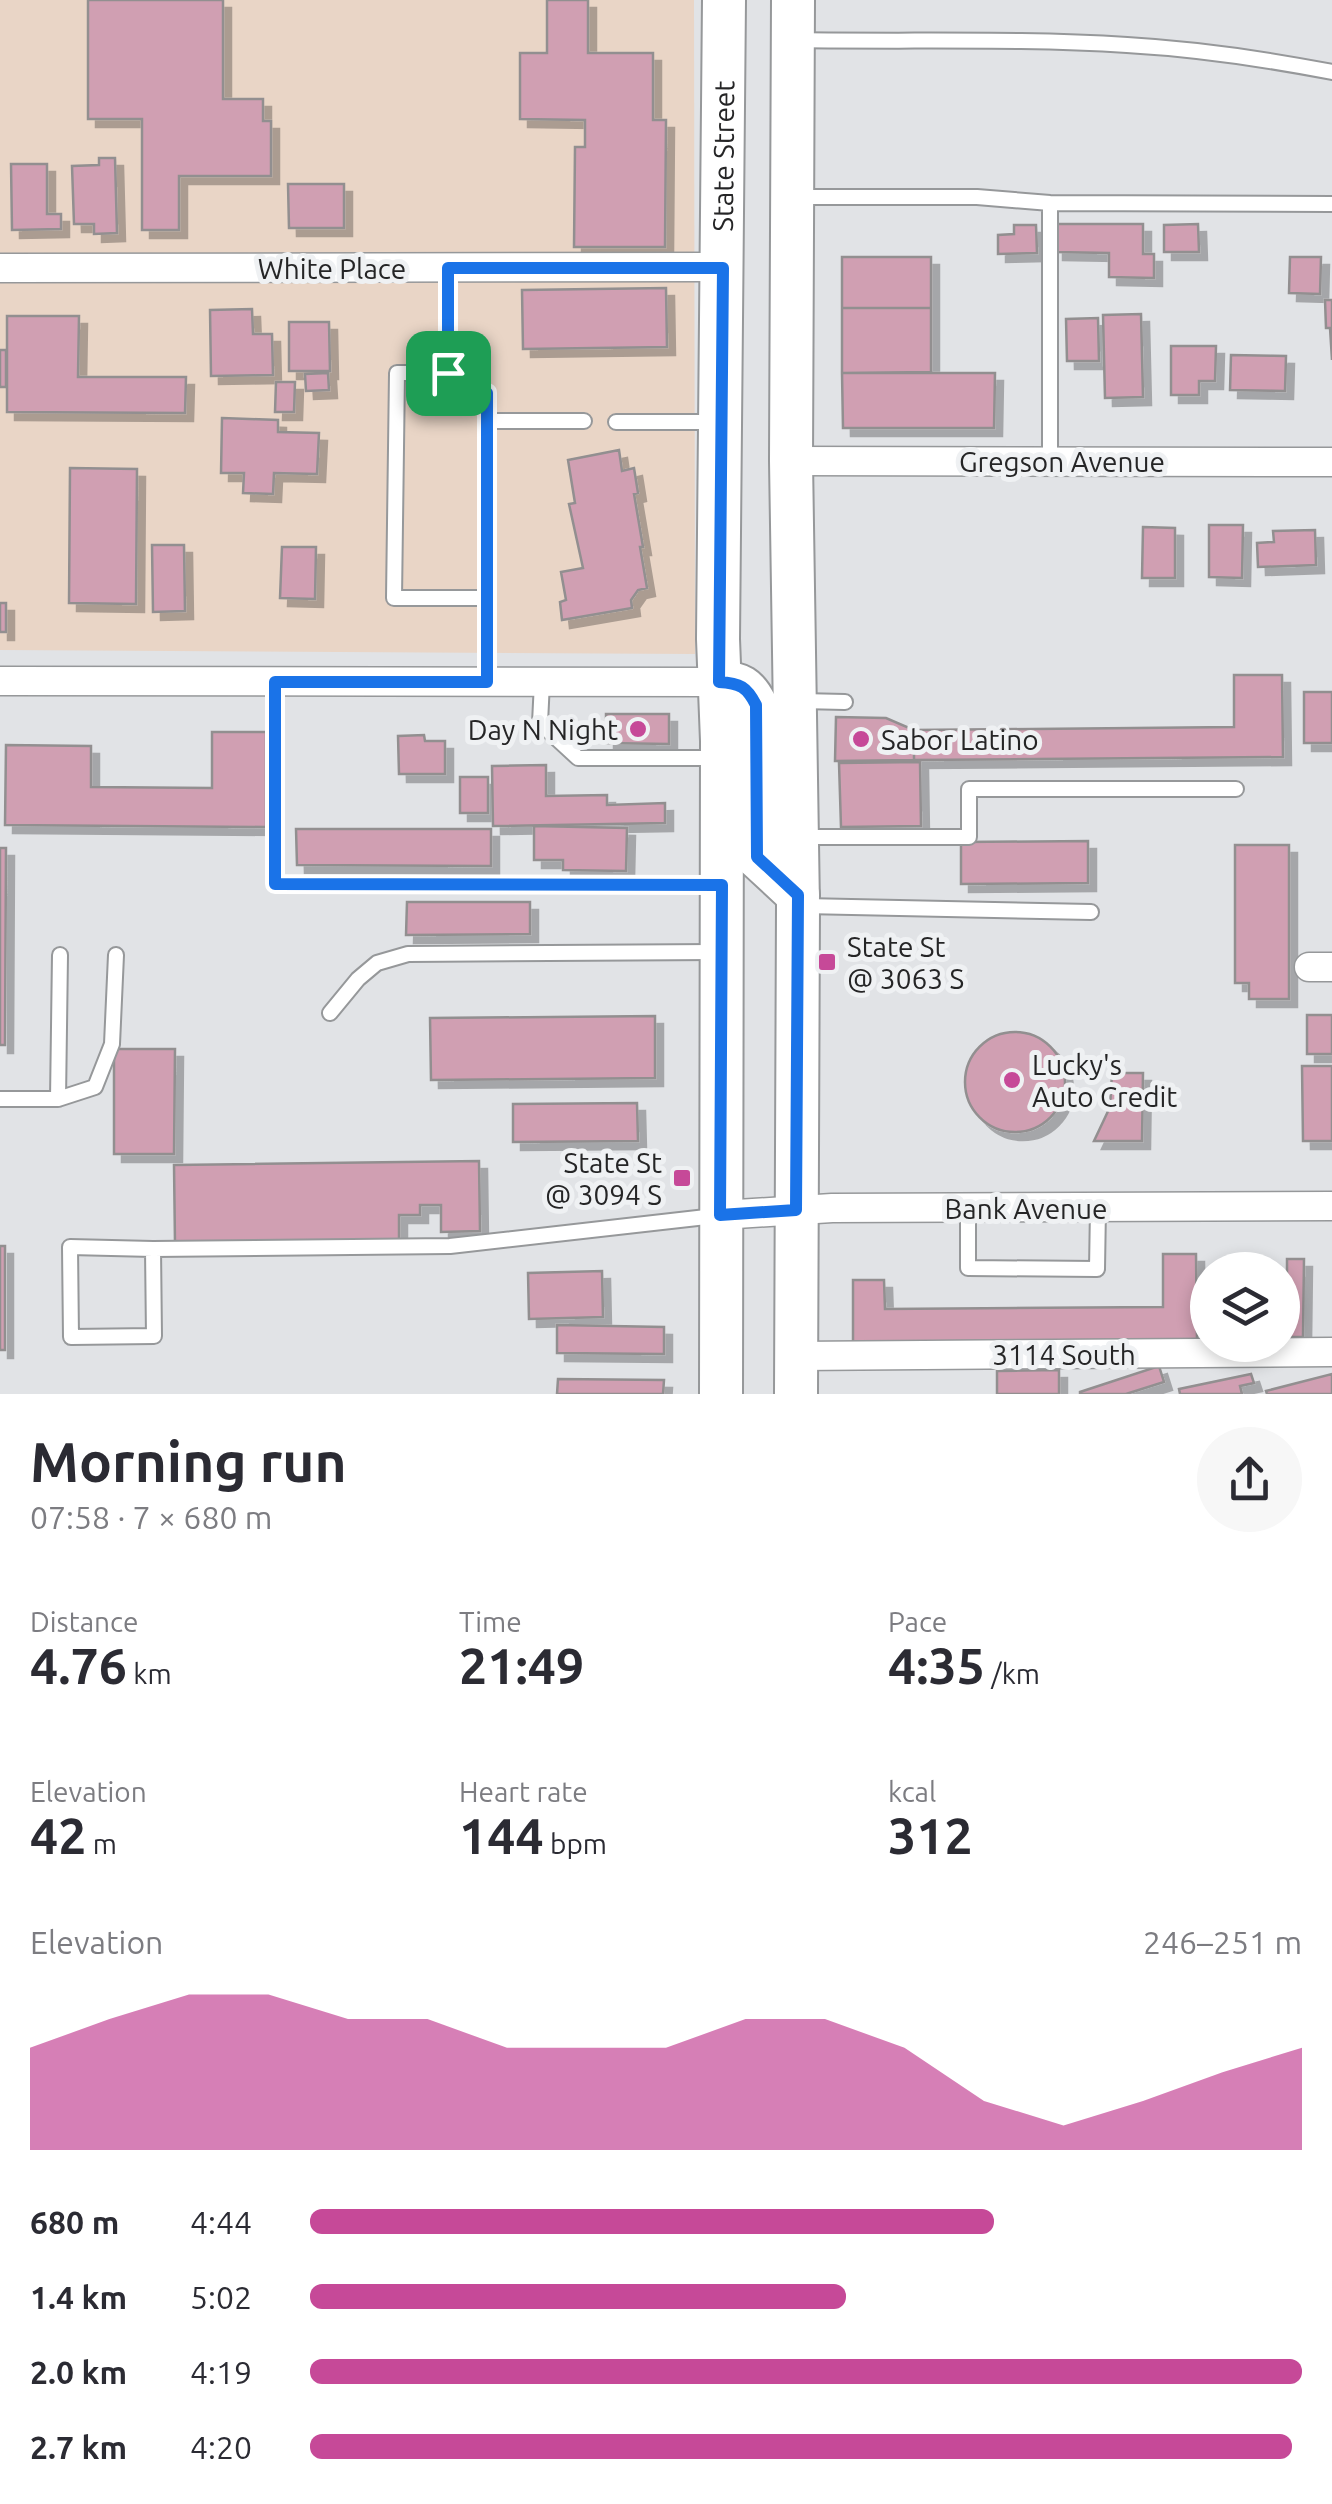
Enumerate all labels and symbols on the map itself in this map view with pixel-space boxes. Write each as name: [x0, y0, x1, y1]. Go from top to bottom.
street label: State Street: [706, 80, 739, 232]
street label: White Place: [258, 253, 406, 284]
pin: [406, 331, 491, 416]
street label: Gregson Avenue: [959, 446, 1165, 477]
place label: Day N Night: [468, 714, 618, 745]
marker: Day N Night: [627, 718, 649, 740]
place label: Sabor Latino: [881, 724, 1039, 755]
marker: Sabor Latino: [850, 728, 872, 750]
place label: State St @ 3063 S: [847, 931, 964, 994]
marker: State St @ 3063 S: [816, 951, 838, 973]
place label: Lucky's Auto Credit: [1032, 1049, 1177, 1112]
marker: Lucky's Auto Credit: [1001, 1069, 1023, 1091]
place label: State St @ 3094 S: [545, 1147, 662, 1210]
marker: State St @ 3094 S: [671, 1167, 693, 1189]
street label: Bank Avenue: [944, 1193, 1108, 1224]
street label: 3114 South: [992, 1339, 1136, 1370]

